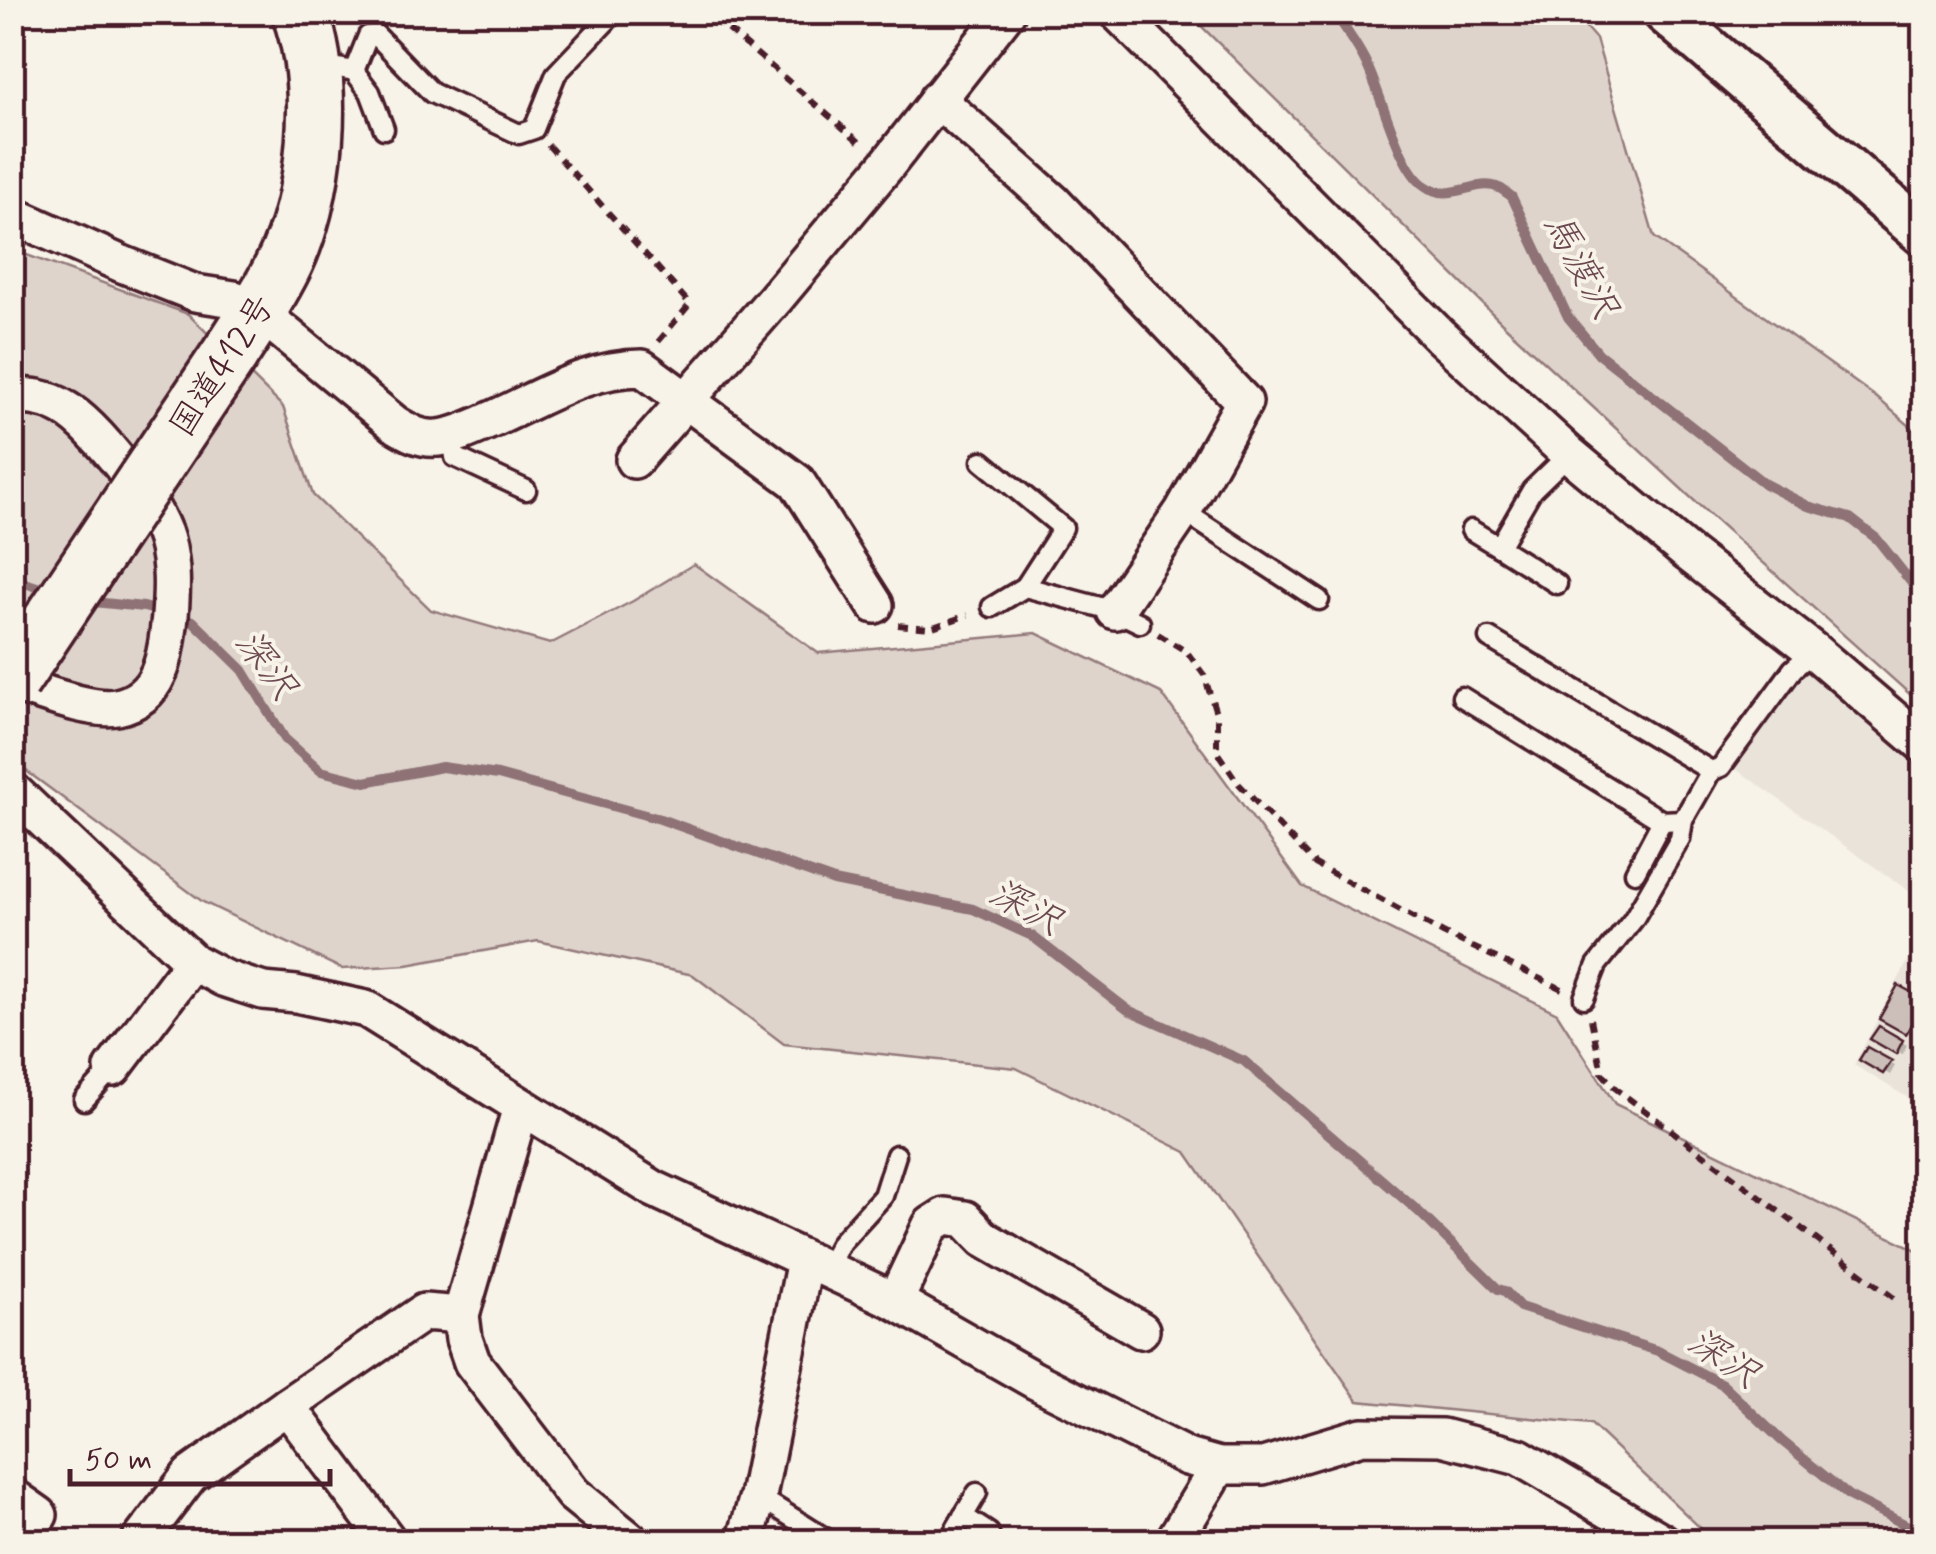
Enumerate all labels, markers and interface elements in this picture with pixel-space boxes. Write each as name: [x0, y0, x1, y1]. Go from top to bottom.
water label: 馬渡沢: [1531, 204, 1629, 329]
street label: 国道412号: [159, 286, 286, 446]
water label: 深沢: [223, 620, 308, 711]
water label: 深沢: [980, 869, 1071, 948]
water label: 深沢: [1677, 1318, 1769, 1401]
scale bar: [70, 1424, 330, 1486]
text: 50 m: [85, 1441, 152, 1480]

